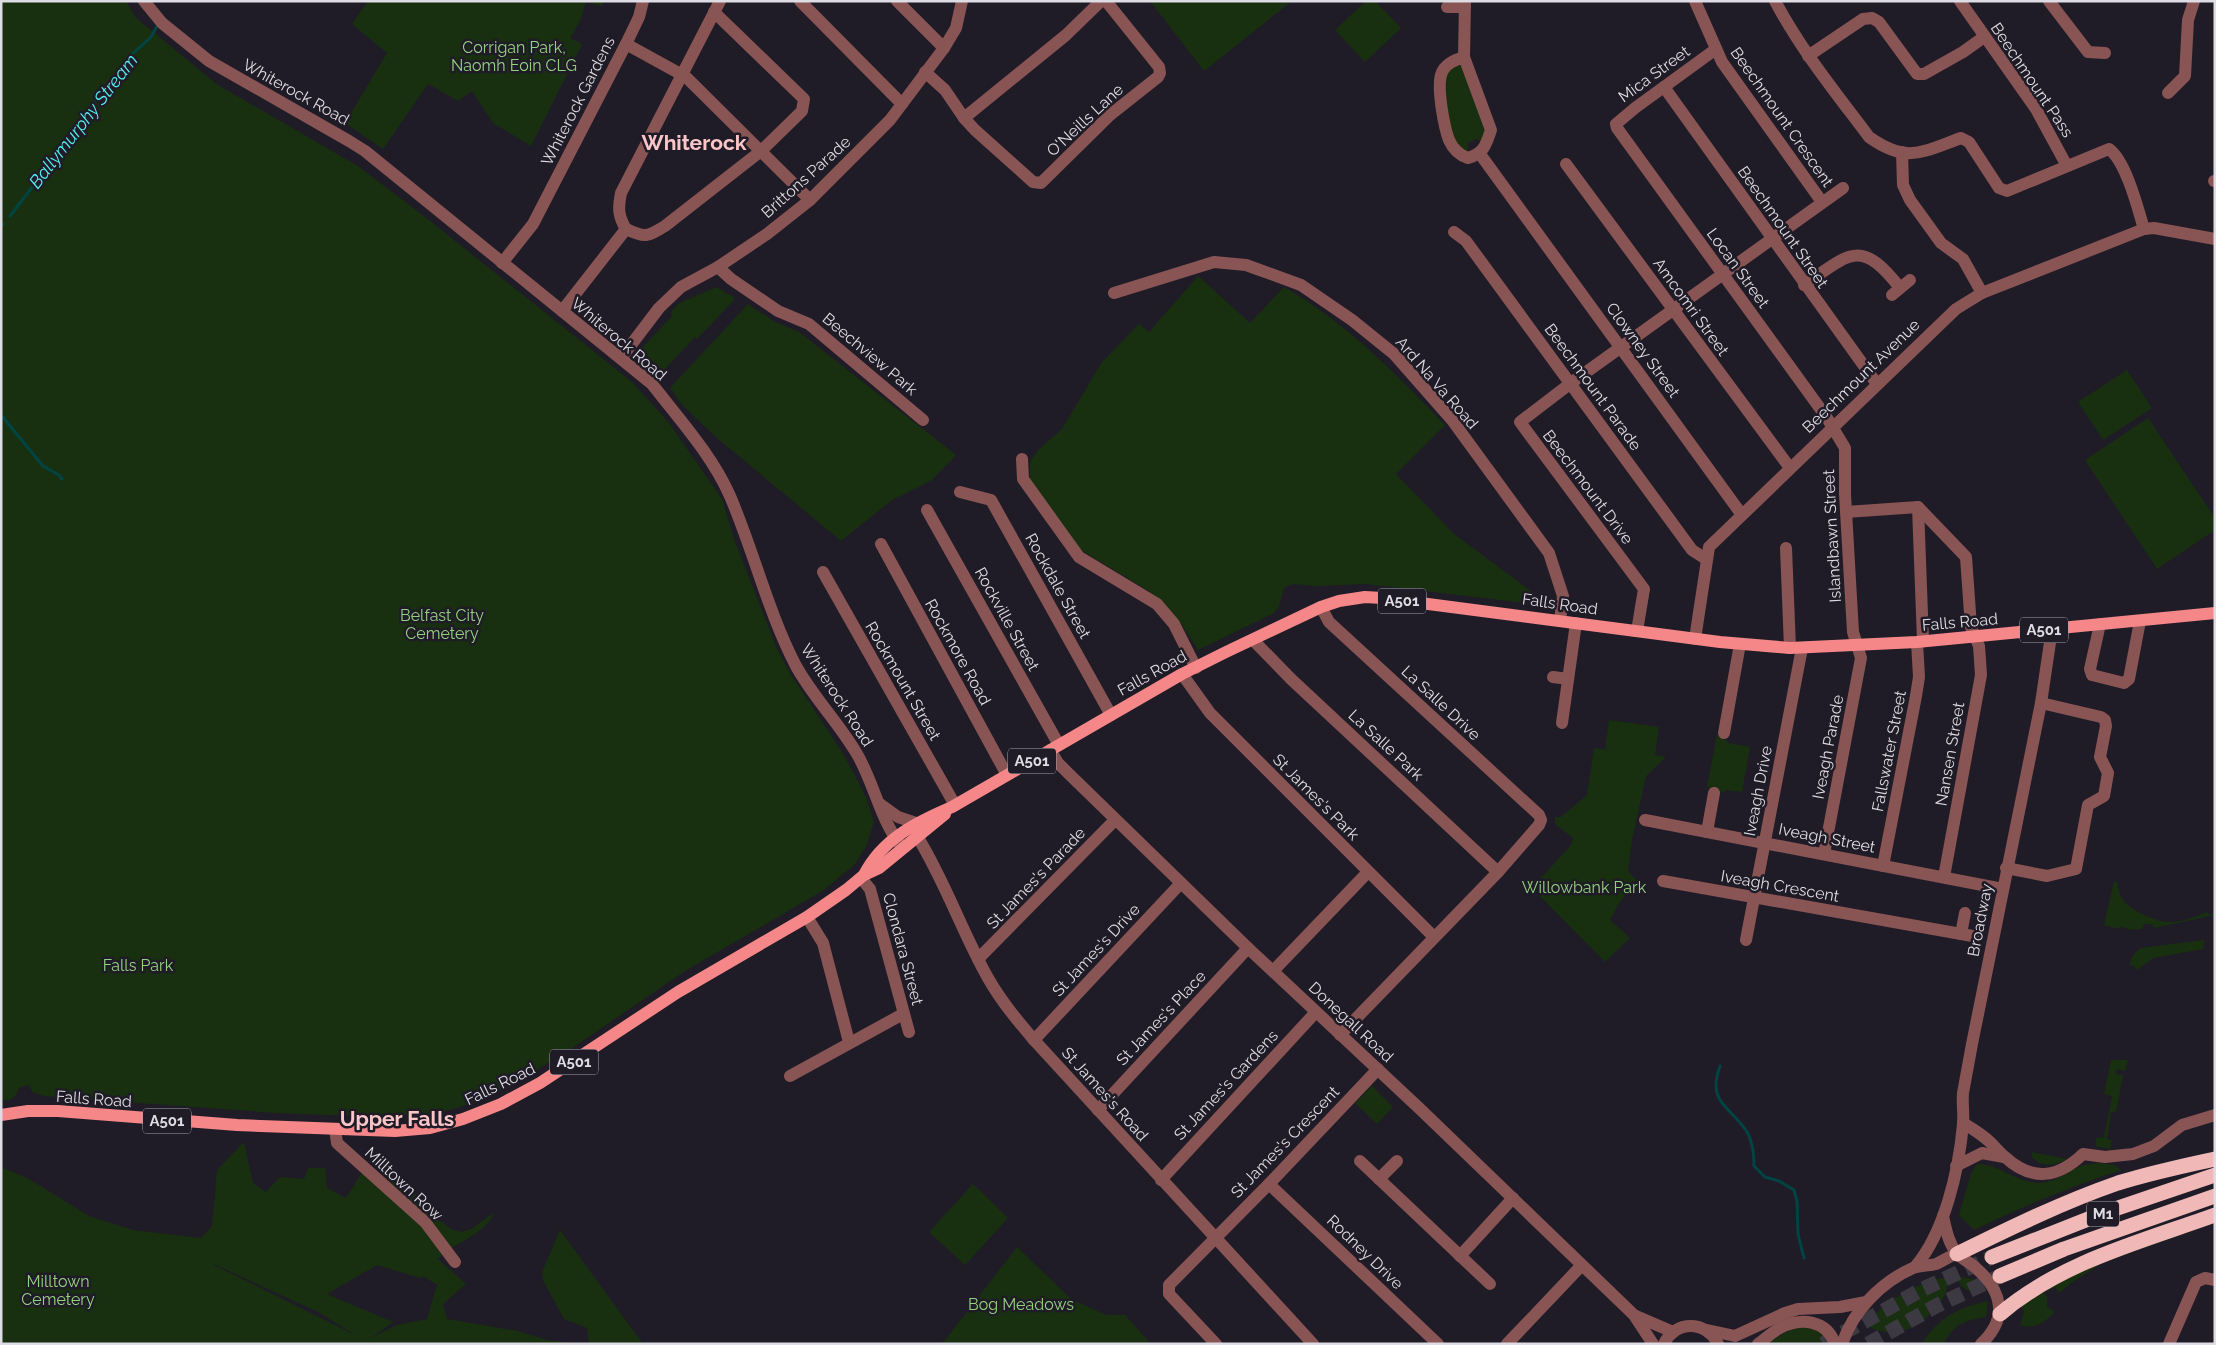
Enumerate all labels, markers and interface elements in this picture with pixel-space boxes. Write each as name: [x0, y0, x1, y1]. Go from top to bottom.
street label: Beechmount Pass: [1987, 19, 2077, 141]
street label: Whiterock Gardens: [537, 33, 619, 169]
park label: Corrigan Park, Naomh Eoin CLG: [451, 38, 577, 75]
street label: Mica Street: [1615, 41, 1694, 106]
street label: Beechmount Crescent: [1727, 44, 1838, 191]
water label: Ballymurphy Stream: [24, 50, 142, 192]
street label: Whiterock Road: [239, 55, 353, 129]
street label: O'Neills Lane: [1043, 80, 1127, 160]
district label: Whiterock: [642, 130, 747, 155]
street label: Brittons Parade: [758, 132, 854, 222]
street label: Beechmount Street: [1734, 162, 1833, 292]
street label: Locan Street: [1703, 224, 1774, 312]
street label: Amcomri Street: [1649, 254, 1733, 360]
street label: Whiterock Road: [567, 294, 671, 384]
street label: Clowney Street: [1602, 299, 1684, 402]
street label: Beechview Park: [819, 309, 922, 399]
street label: Beechmount Avenue: [1798, 315, 1924, 437]
street label: Beechmount Parade: [1541, 320, 1645, 454]
street label: Ard Na Va Road: [1392, 333, 1482, 433]
street label: Beechmount Drive: [1539, 426, 1637, 548]
street label: Islandbawn Street: [1819, 468, 1845, 603]
street label: Rockdale Street: [1021, 530, 1095, 643]
street label: Rockville Street: [971, 564, 1044, 675]
road number: A501: [1378, 588, 1426, 614]
street label: Falls Road: [1521, 589, 1599, 619]
street label: Rockmore Road: [921, 596, 995, 708]
park label: Belfast City Cemetery: [400, 606, 484, 643]
street label: Falls Road: [1921, 609, 1999, 635]
street label: Rockmount Street: [861, 618, 945, 744]
road number: A501: [2020, 618, 2068, 642]
street label: Whiterock Road: [797, 640, 877, 750]
street label: Falls Road: [1114, 646, 1190, 700]
street label: La Salle Drive: [1398, 662, 1484, 744]
street label: Fallswater Street: [1868, 688, 1910, 813]
street label: Iveagh Parade: [1809, 693, 1847, 801]
street label: Nansen Street: [1932, 700, 1969, 807]
street label: La Salle Park: [1345, 706, 1428, 785]
street label: Iveagh Drive: [1740, 744, 1776, 838]
road number: A501: [1008, 748, 1056, 774]
street label: St James's Park: [1269, 750, 1363, 844]
street label: Iveagh Street: [1777, 819, 1878, 857]
street label: St James's Parade: [983, 823, 1089, 933]
street label: Iveagh Crescent: [1719, 866, 1841, 906]
park label: Willowbank Park: [1522, 878, 1647, 897]
street label: Broadway: [1964, 881, 1996, 958]
street label: Clondara Street: [879, 891, 927, 1008]
street label: St James's Drive: [1048, 900, 1144, 1000]
park label: Falls Park: [103, 956, 174, 975]
street label: St James's Place: [1112, 967, 1210, 1069]
street label: Donegall Road: [1305, 978, 1397, 1066]
street label: St James's Gardens: [1170, 1026, 1282, 1144]
street label: St James's Road: [1058, 1043, 1152, 1145]
road number: A501: [550, 1050, 598, 1074]
street label: Falls Road: [462, 1059, 538, 1109]
street label: St James's Crescent: [1227, 1082, 1344, 1202]
street label: Falls Road: [55, 1087, 133, 1111]
district label: Upper Falls: [340, 1106, 454, 1131]
road number: A501: [143, 1108, 191, 1134]
street label: Milltown Row: [361, 1143, 447, 1225]
road number: M1: [2087, 1202, 2119, 1226]
street label: Rodney Drive: [1323, 1211, 1407, 1293]
park label: Milltown Cemetery: [21, 1272, 95, 1309]
park label: Bog Meadows: [968, 1295, 1074, 1314]

